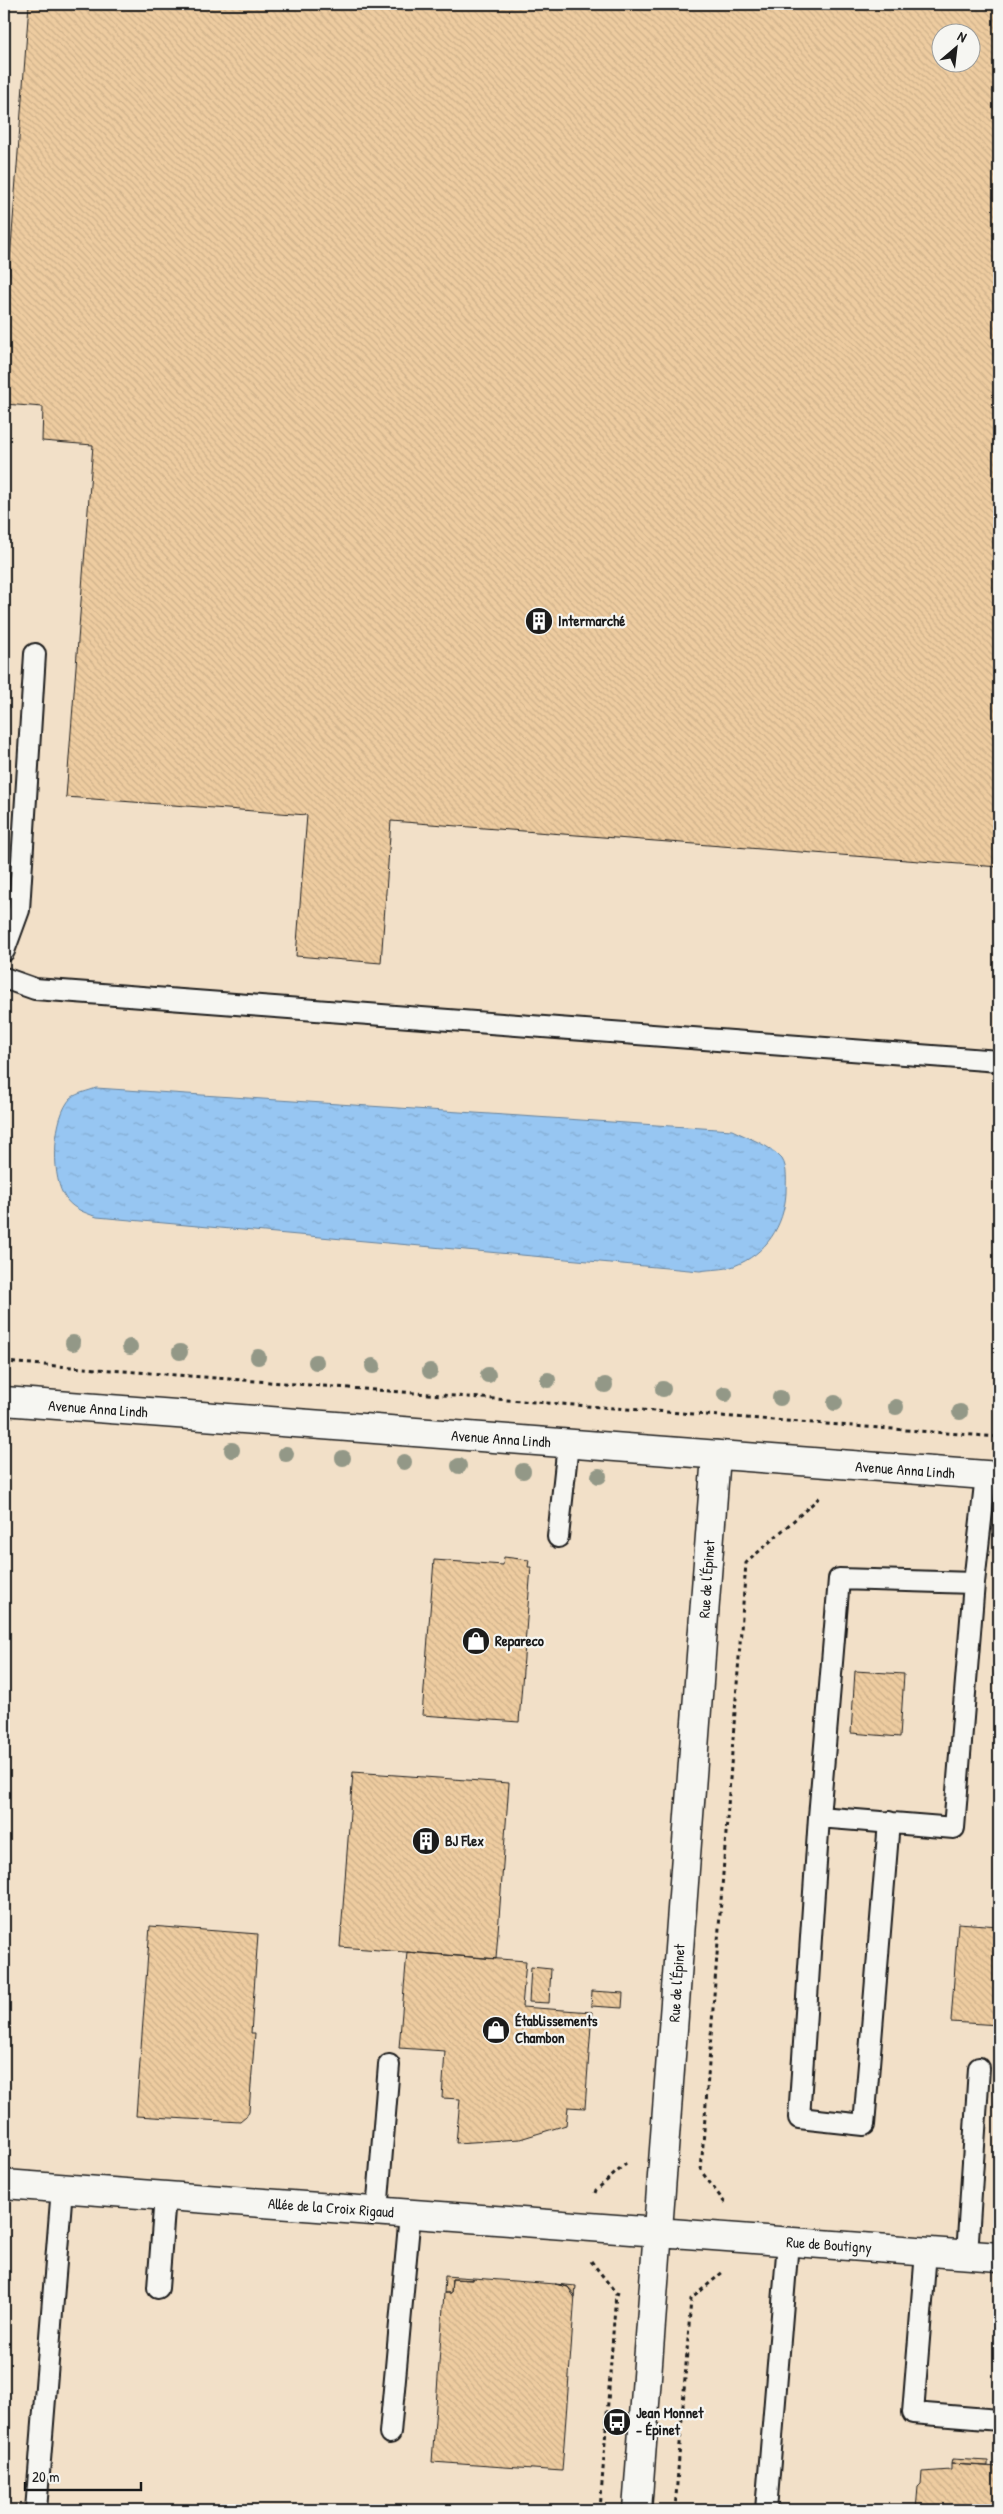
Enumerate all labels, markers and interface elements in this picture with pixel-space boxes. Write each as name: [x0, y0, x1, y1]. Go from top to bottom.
north arrow: [930, 22, 980, 72]
text: N: [955, 26, 971, 46]
building icon: Intermarché: [524, 606, 554, 636]
place label: Intermarché: [558, 610, 625, 631]
street label: Avenue Anna Lindh: [48, 1395, 148, 1422]
street label: Avenue Anna Lindh: [451, 1425, 551, 1452]
street label: Avenue Anna Lindh: [855, 1456, 955, 1483]
street label: Rue de l'Épinet: [693, 1538, 720, 1619]
shop icon: Repareco: [461, 1626, 491, 1656]
place label: Repareco: [495, 1630, 544, 1652]
building icon: BJ Flex: [411, 1826, 441, 1856]
place label: BJ Flex: [445, 1830, 484, 1851]
street label: Rue de l'Épinet: [663, 1942, 690, 2023]
place label: Établissements Chambon: [515, 2010, 598, 2048]
shop icon: Établissements Chambon: [481, 2015, 511, 2045]
street label: Allée de la Croix Rigaud: [267, 2193, 395, 2222]
street label: Rue de Boutigny: [786, 2231, 872, 2258]
place label: Jean Monnet - Épinet: [636, 2402, 704, 2441]
bus stop icon: Jean Monnet - Épinet: [602, 2407, 632, 2437]
scale bar: [25, 2459, 141, 2491]
text: 20 m: [32, 2466, 59, 2487]

